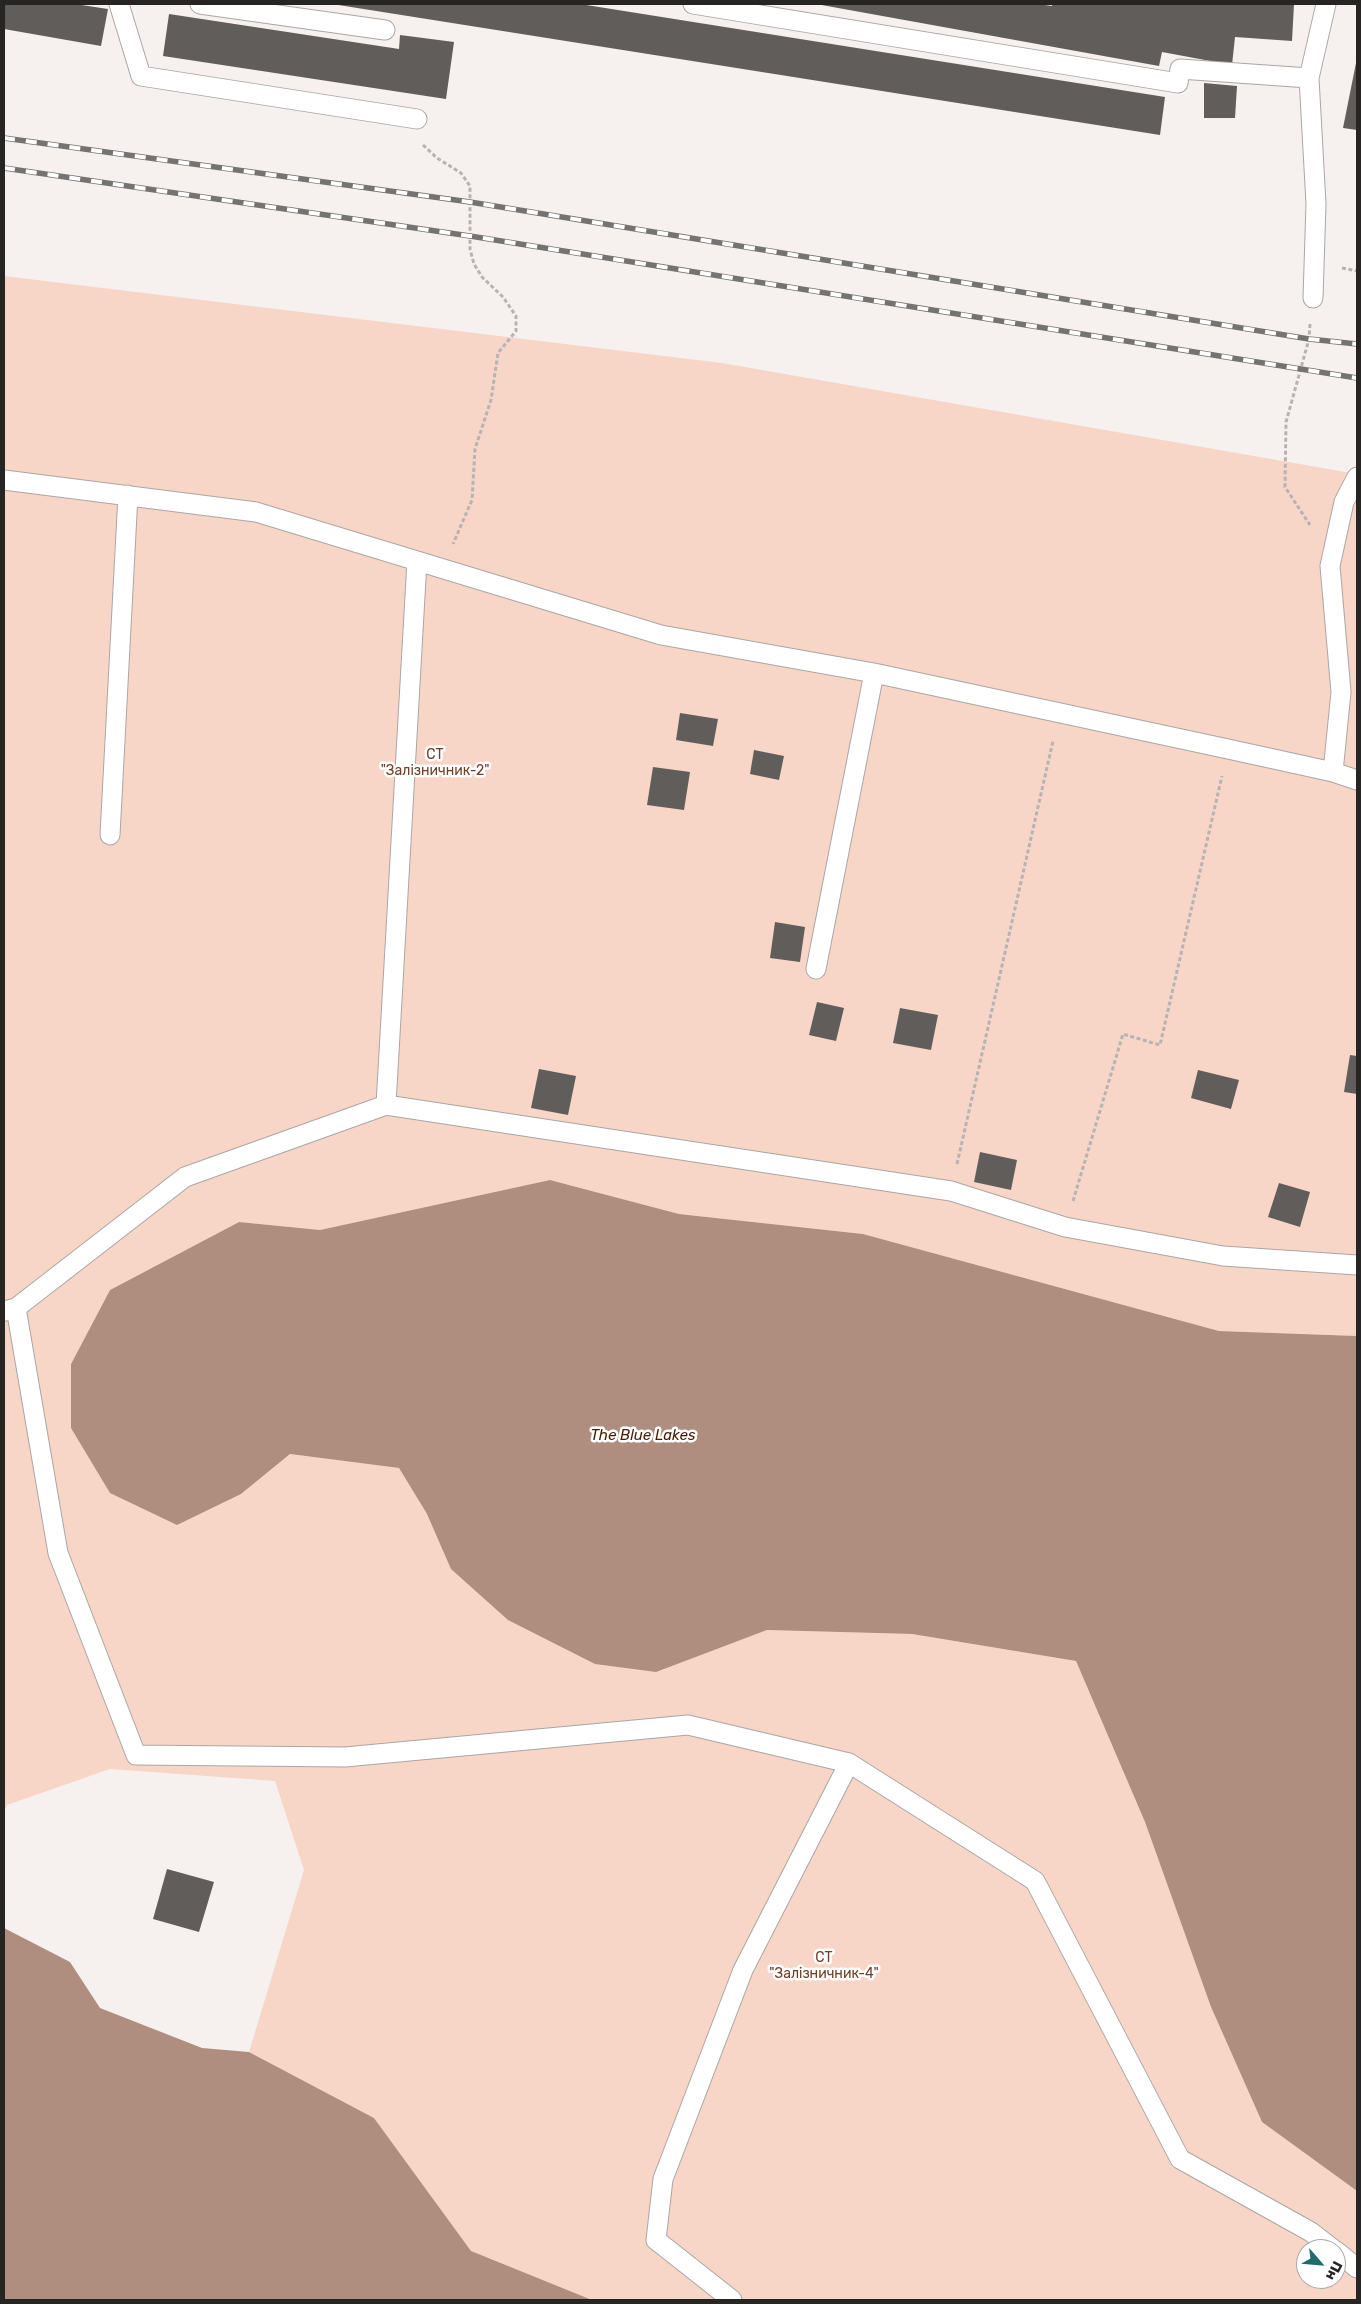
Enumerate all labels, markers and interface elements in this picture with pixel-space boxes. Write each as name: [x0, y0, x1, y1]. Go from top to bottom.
park label: СТ "Залізничник-2": [381, 747, 489, 780]
water label: The Blue Lakes: [591, 1427, 695, 1445]
park label: СТ "Залізничник-4": [769, 1950, 879, 1982]
north arrow: [1296, 2239, 1346, 2289]
text: Пн: [1322, 2258, 1346, 2283]

